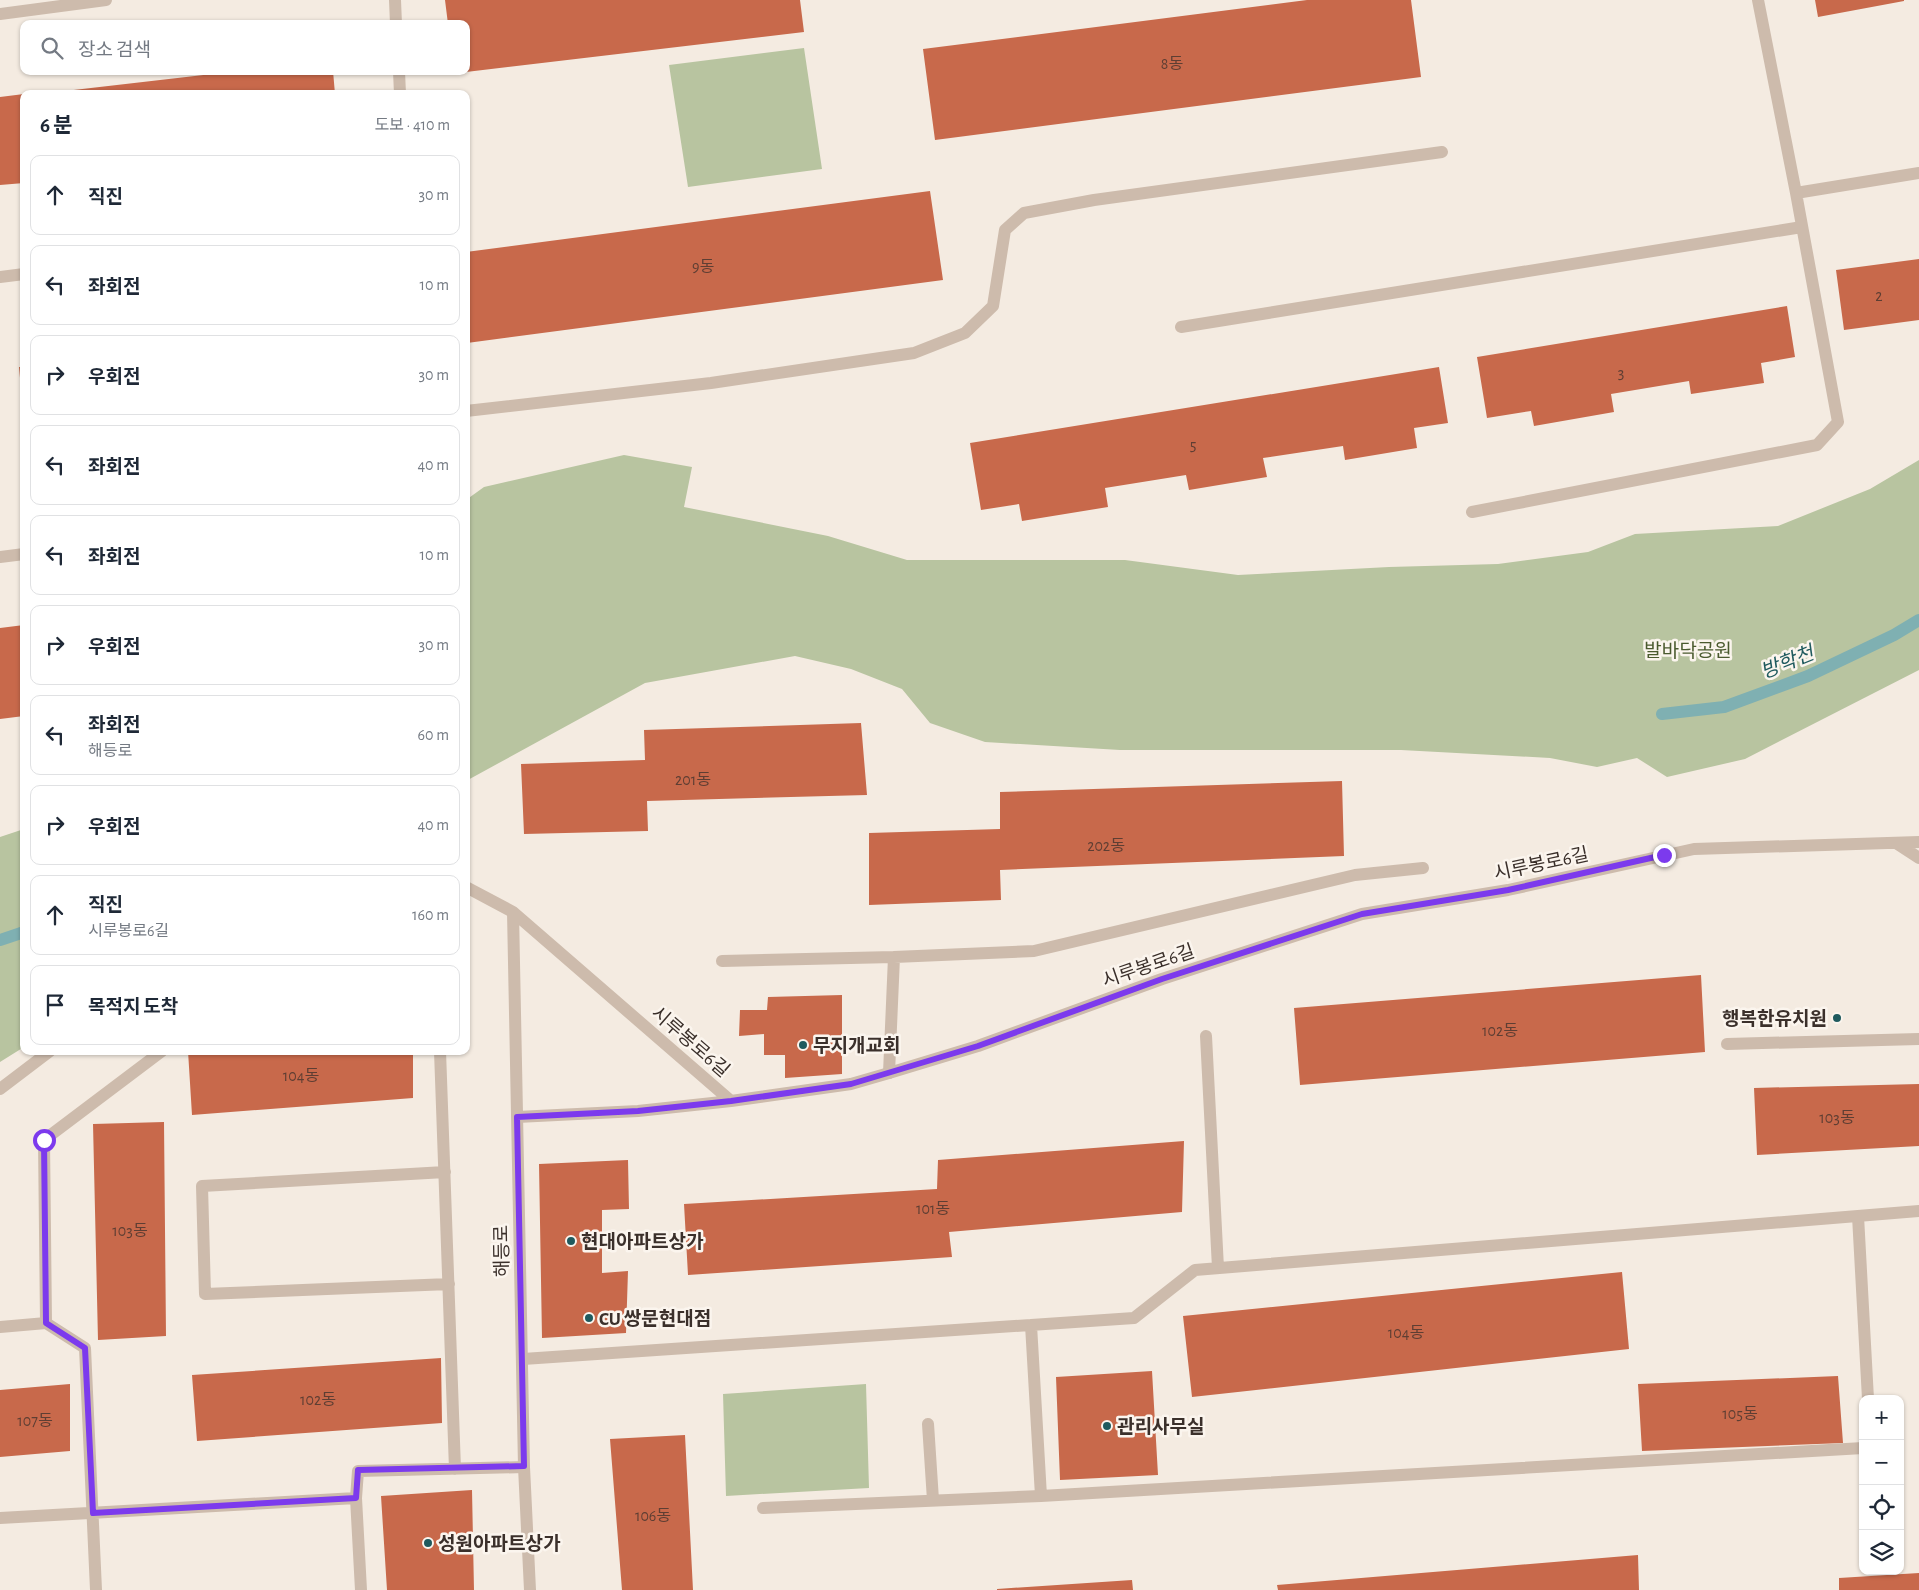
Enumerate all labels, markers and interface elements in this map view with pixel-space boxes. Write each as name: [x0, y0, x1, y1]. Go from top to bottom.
search box: [20, 20, 470, 75]
icon: search: [38, 34, 66, 62]
text: 장소 검색: [78, 41, 151, 60]
house number: 8동: [1161, 56, 1183, 72]
text: 6 분: [40, 115, 73, 136]
text: 도보 · 410 m: [375, 117, 450, 133]
icon: ahead: [41, 181, 69, 209]
text: 30 m: [419, 187, 449, 203]
text: 직진: [88, 188, 123, 207]
house number: 9동: [692, 259, 714, 275]
icon: left: [41, 271, 69, 299]
text: 10 m: [420, 277, 449, 293]
text: 좌회전: [88, 278, 140, 297]
house number: 2: [1875, 288, 1883, 304]
icon: right: [41, 361, 69, 389]
house number: 3: [1618, 365, 1624, 381]
text: 30 m: [419, 367, 449, 383]
text: 우회전: [88, 368, 140, 387]
house number: 5: [1190, 437, 1196, 453]
icon: left: [41, 451, 69, 479]
text: 40 m: [417, 457, 449, 473]
text: 좌회전: [88, 458, 140, 477]
icon: left: [41, 541, 69, 569]
text: 10 m: [420, 547, 449, 563]
text: 좌회전: [88, 548, 140, 567]
icon: right: [41, 631, 69, 659]
text: 30 m: [419, 637, 449, 653]
text: 우회전: [88, 638, 140, 657]
park label: 발바닥공원: [1644, 641, 1732, 661]
water label: 방학천: [1758, 641, 1819, 683]
text: 좌회전: [88, 716, 140, 735]
icon: left: [41, 721, 69, 749]
text: 60 m: [418, 727, 449, 743]
text: 해등로: [88, 743, 132, 759]
house number: 201동: [675, 772, 711, 788]
icon: right: [41, 811, 69, 839]
text: 40 m: [417, 817, 449, 833]
text: 우회전: [88, 818, 140, 837]
house number: 202동: [1087, 838, 1125, 854]
street label: 시루봉로6길: [1492, 844, 1590, 884]
route end: [1653, 844, 1676, 867]
text: 직진: [88, 896, 123, 915]
icon: ahead: [41, 901, 69, 929]
text: 160 m: [412, 907, 449, 923]
text: 시루봉로6길: [88, 923, 169, 939]
street label: 시루봉로6길: [1100, 941, 1197, 991]
icon: arrive: [41, 991, 69, 1019]
text: 목적지 도착: [88, 998, 178, 1017]
street label: 시루봉로6길: [647, 1003, 733, 1081]
place label: 행복한유치원: [1722, 1008, 1827, 1029]
marker: 행복한유치원: [1831, 1012, 1843, 1024]
house number: 102동: [1482, 1023, 1518, 1039]
place label: 무지개교회: [813, 1036, 900, 1056]
marker: 무지개교회: [797, 1039, 809, 1051]
house number: 104동: [283, 1068, 319, 1084]
house number: 103동: [1819, 1110, 1855, 1126]
route start: [33, 1129, 56, 1152]
house number: 101동: [916, 1201, 950, 1217]
house number: 103동: [112, 1223, 148, 1239]
street label: 해등로: [492, 1225, 512, 1277]
place label: 현대아파트상가: [581, 1231, 704, 1252]
marker: 현대아파트상가: [565, 1235, 577, 1247]
place label: CU 쌍문현대점: [599, 1308, 711, 1329]
marker: CU 쌍문현대점: [583, 1312, 595, 1324]
house number: 104동: [1388, 1325, 1424, 1341]
house number: 102동: [300, 1392, 336, 1408]
map controls: [1859, 1395, 1904, 1575]
button: +: [1859, 1395, 1904, 1440]
house number: 105동: [1722, 1406, 1758, 1422]
house number: 107동: [17, 1413, 53, 1429]
place label: 관리사무실: [1117, 1417, 1204, 1437]
marker: 관리사무실: [1101, 1420, 1113, 1432]
button: −: [1859, 1440, 1904, 1485]
button: locate: [1859, 1485, 1904, 1530]
house number: 106동: [635, 1508, 671, 1524]
button: layers: [1859, 1530, 1904, 1575]
place label: 성원아파트상가: [438, 1534, 561, 1554]
marker: 성원아파트상가: [422, 1537, 434, 1549]

